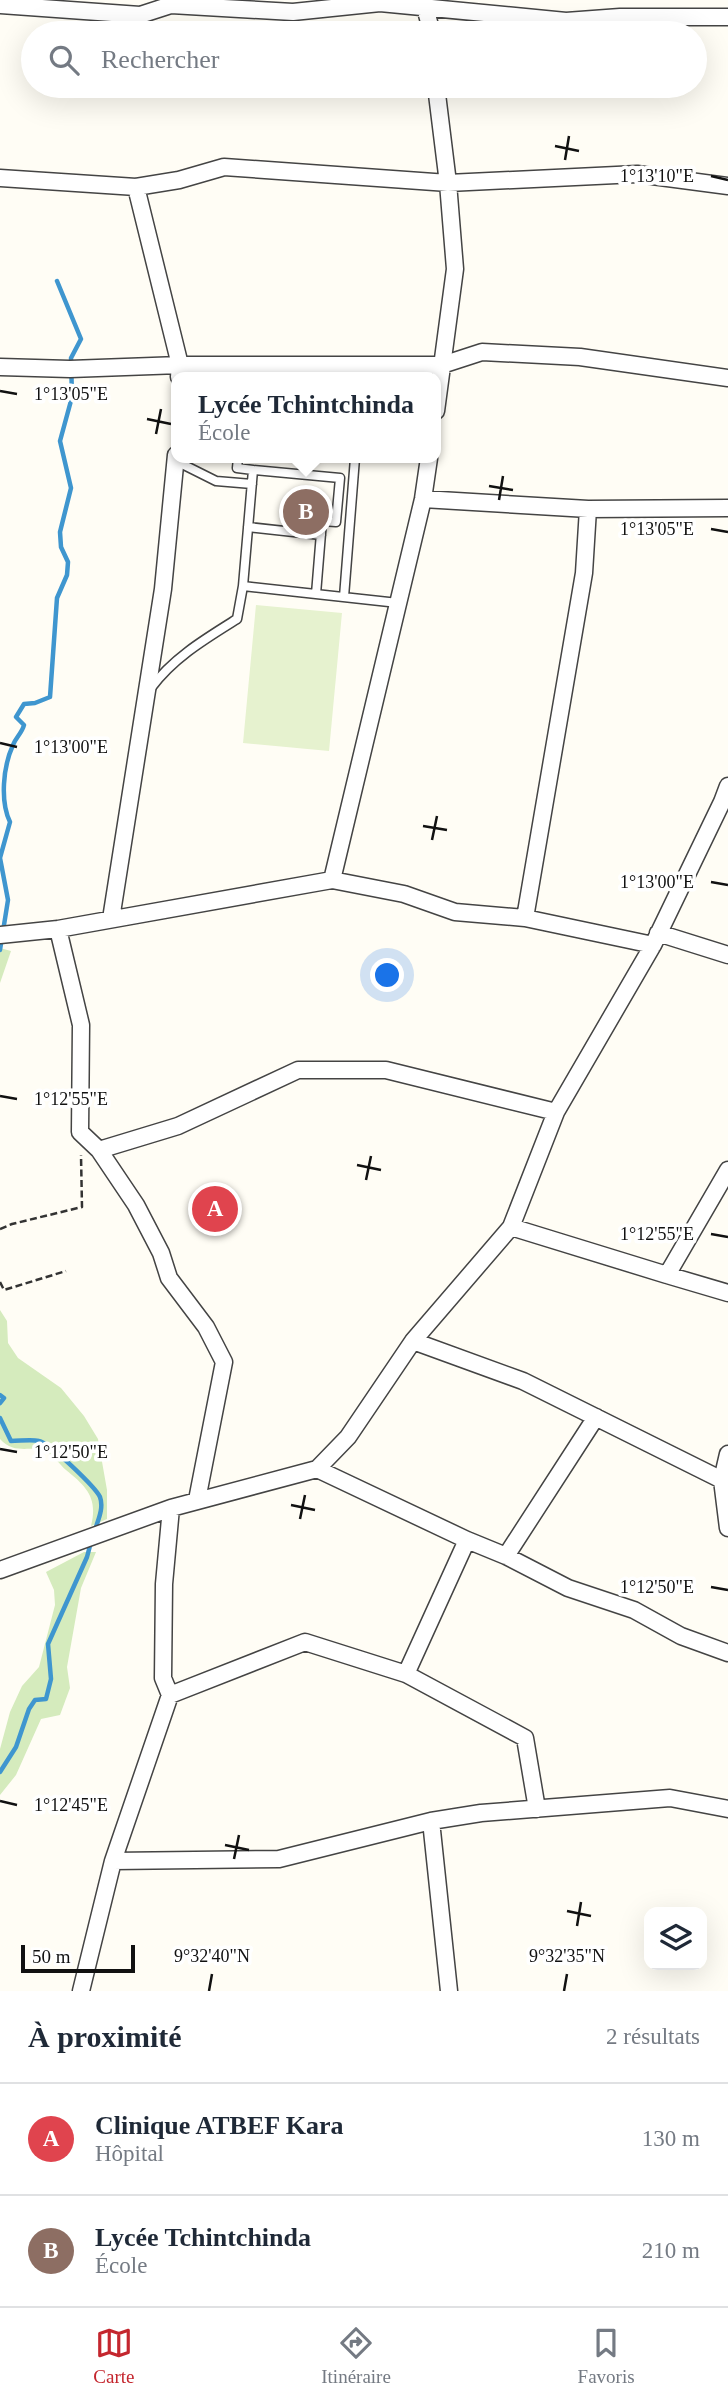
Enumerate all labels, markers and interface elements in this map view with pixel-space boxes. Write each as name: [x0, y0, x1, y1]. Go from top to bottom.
search box: [21, 21, 707, 98]
icon: search: [45, 41, 83, 79]
text: Rechercher: [101, 45, 219, 74]
text: 1°13'10"E: [620, 166, 694, 186]
popup: [171, 372, 441, 463]
text: 1°13'05"E: [34, 384, 108, 404]
text: Lycée Tchintchinda: [198, 390, 414, 419]
text: École: [198, 420, 250, 445]
pin: B: [283, 486, 329, 538]
text: 1°13'05"E: [620, 519, 694, 539]
text: 1°13'00"E: [34, 737, 108, 757]
text: 1°13'00"E: [620, 872, 694, 892]
your location: [370, 958, 404, 992]
text: 1°12'55"E: [34, 1089, 108, 1109]
pin: A: [192, 1183, 238, 1235]
text: 1°12'55"E: [620, 1224, 694, 1244]
text: 1°12'50"E: [34, 1442, 108, 1462]
text: 1°12'50"E: [620, 1577, 694, 1597]
text: 1°12'45"E: [34, 1795, 108, 1815]
map controls: [644, 1907, 707, 1970]
button: layers: [644, 1907, 707, 1970]
scale bar: [21, 1942, 135, 1974]
text: 50 m: [32, 1946, 71, 1967]
text: 9°32'40"N: [174, 1946, 250, 1966]
text: 9°32'35"N: [529, 1946, 605, 1966]
text: À proximité: [28, 2020, 182, 2053]
text: 2 résultats: [606, 2024, 700, 2049]
text: Clinique ATBEF Kara: [95, 2111, 344, 2140]
text: A: [43, 2126, 59, 2151]
text: 130 m: [642, 2126, 700, 2151]
text: Hôpital: [95, 2141, 164, 2166]
text: Lycée Tchintchinda: [95, 2223, 311, 2252]
text: B: [43, 2238, 59, 2263]
text: 210 m: [642, 2238, 700, 2263]
text: École: [95, 2253, 147, 2278]
tab: Carte: [93, 2324, 135, 2388]
tab: Itinéraire: [321, 2324, 391, 2388]
tab: Favoris: [578, 2324, 635, 2388]

